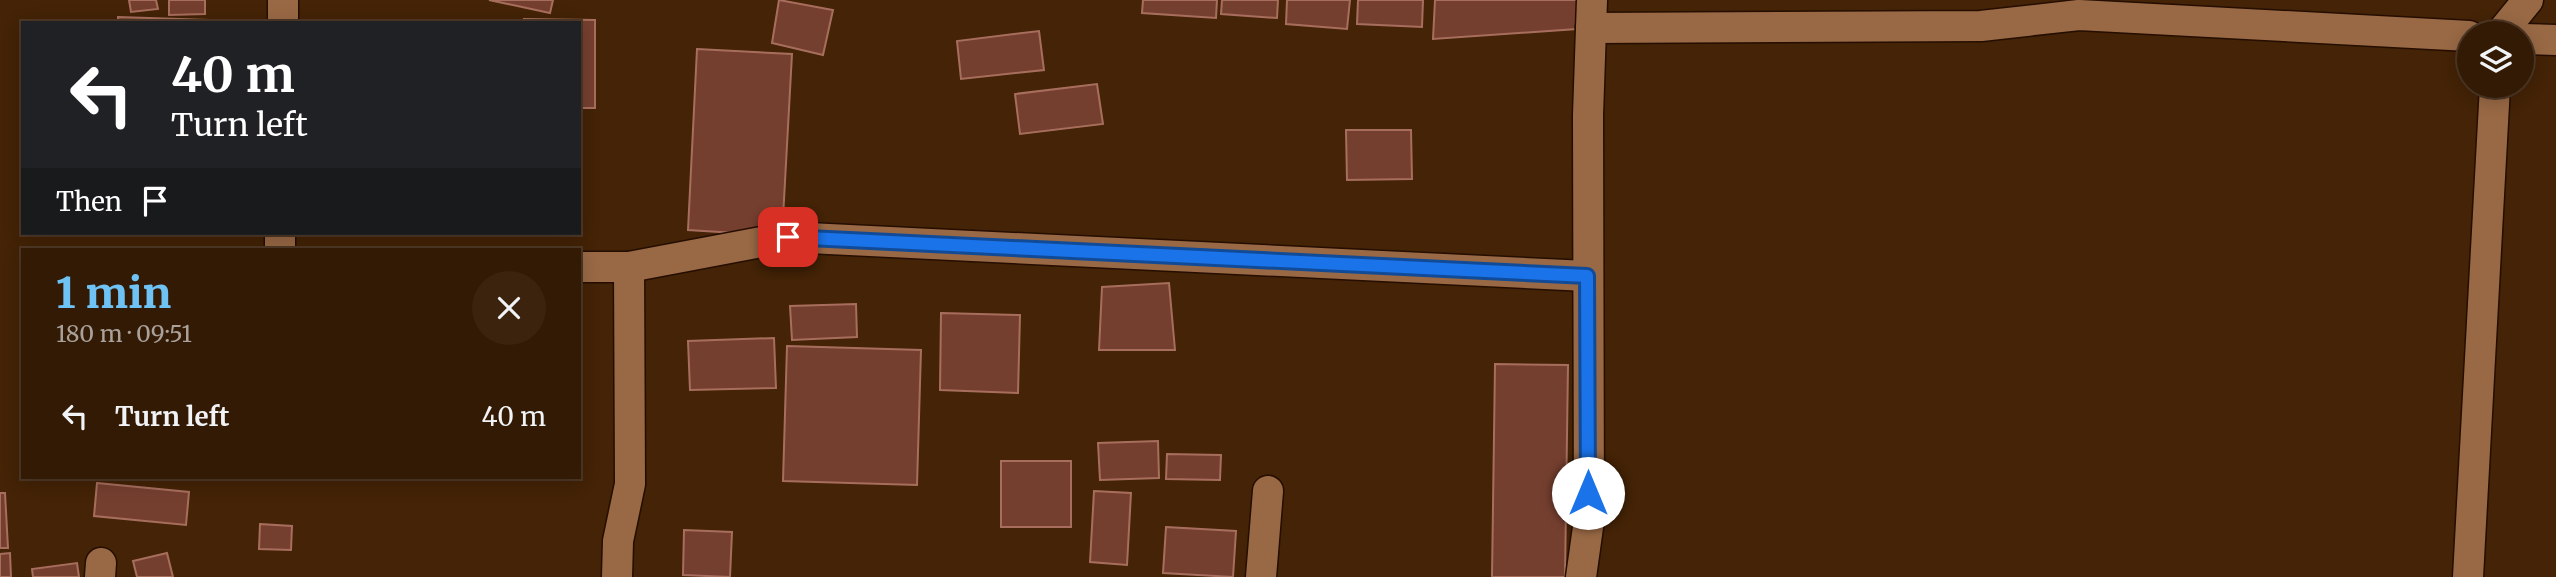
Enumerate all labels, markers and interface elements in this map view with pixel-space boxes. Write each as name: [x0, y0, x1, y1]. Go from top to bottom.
map controls: [2457, 21, 2534, 98]
button: layers: [2457, 21, 2534, 98]
text: 40 m: [171, 44, 295, 105]
icon: left: [56, 49, 147, 140]
text: Turn left: [171, 105, 308, 145]
icon: arrive: [136, 182, 174, 220]
text: Then: [56, 185, 122, 218]
pin: [758, 207, 818, 267]
icon: arrive: [769, 218, 807, 256]
text: 1 min: [56, 267, 171, 319]
button: close: [472, 271, 546, 345]
text: 180 m · 09:51: [56, 319, 192, 348]
icon: left: [56, 397, 94, 435]
text: Turn left: [115, 400, 229, 433]
text: 40 m: [482, 400, 546, 433]
position arrow: [1551, 456, 1625, 530]

